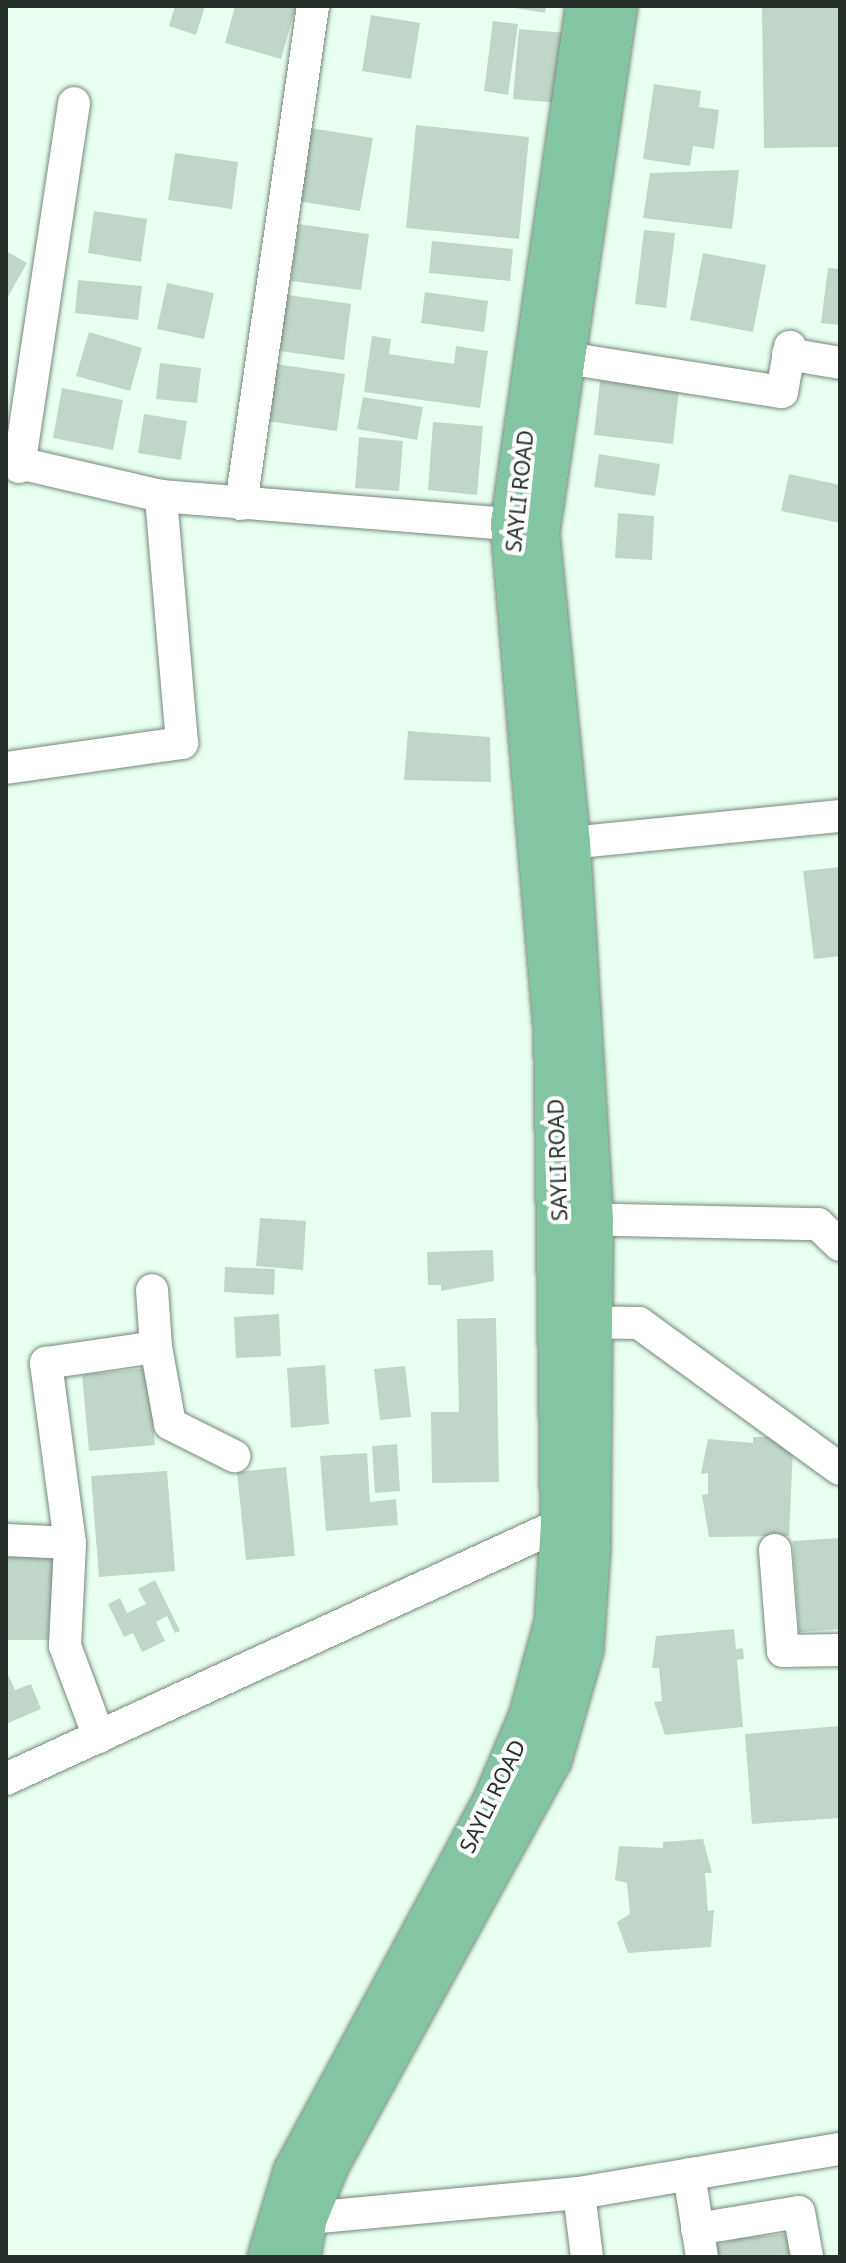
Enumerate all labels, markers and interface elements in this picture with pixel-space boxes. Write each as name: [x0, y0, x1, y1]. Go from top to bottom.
street label: SAYLI ROAD: [499, 429, 539, 553]
street label: SAYLI ROAD: [542, 1098, 572, 1222]
street label: SAYLI ROAD: [453, 1735, 531, 1857]

